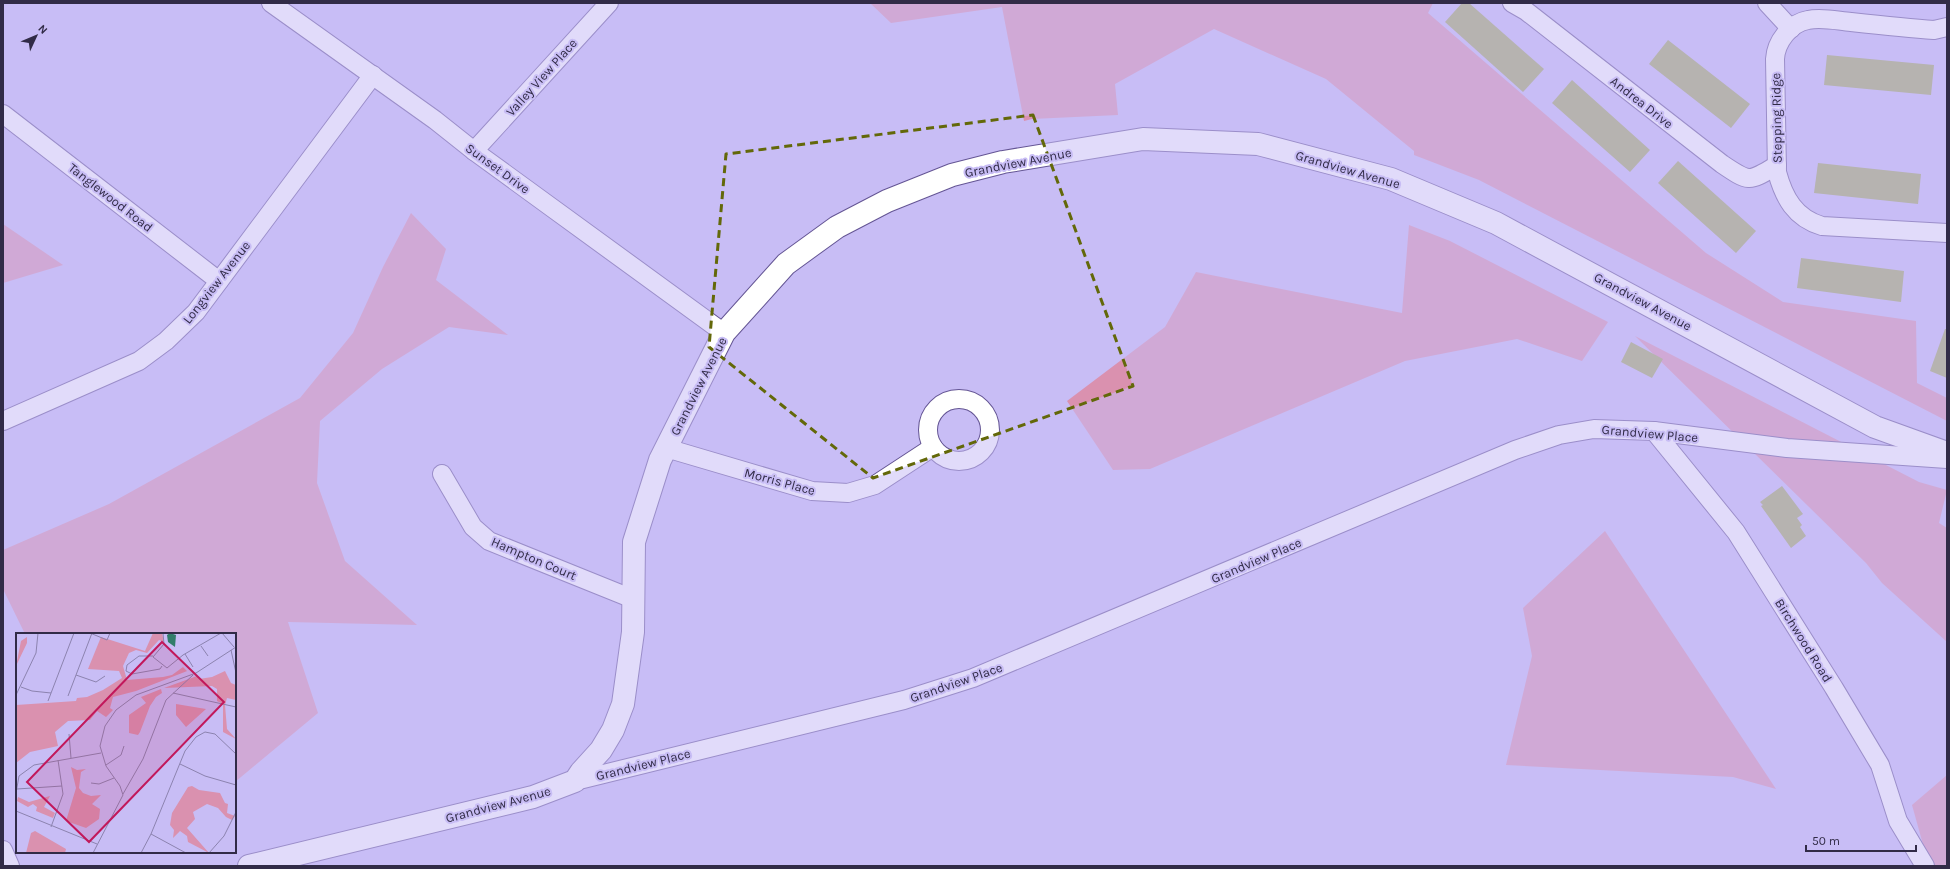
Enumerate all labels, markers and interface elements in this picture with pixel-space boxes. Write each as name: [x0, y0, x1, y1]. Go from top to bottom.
north arrow: [16, 16, 56, 56]
text: N: [35, 22, 50, 37]
street label: Valley View Place: [503, 35, 580, 119]
street label: Stepping Ridge: [1768, 72, 1785, 163]
street label: Andrea Drive: [1608, 73, 1676, 132]
street label: Sunset Drive: [463, 140, 533, 197]
street label: Grandview Avenue: [964, 145, 1073, 180]
street label: Grandview Avenue: [1294, 147, 1402, 192]
street label: Tanglewood Road: [66, 160, 156, 235]
street label: Longview Avenue: [179, 238, 254, 327]
street label: Grandview Avenue: [1591, 269, 1694, 334]
street label: Grandview Avenue: [667, 334, 730, 438]
street label: Grandview Place: [1601, 422, 1699, 445]
street label: Morris Place: [743, 465, 817, 498]
street label: Hampton Court: [489, 534, 579, 583]
street label: Grandview Place: [1209, 535, 1304, 586]
street label: Birchwood Road: [1772, 596, 1835, 685]
inset map: [16, 633, 236, 853]
street label: Grandview Place: [908, 660, 1005, 705]
street label: Grandview Place: [594, 745, 692, 783]
street label: Grandview Avenue: [444, 783, 553, 826]
scale bar: [1806, 827, 1916, 853]
text: 50 m: [1812, 834, 1840, 848]

